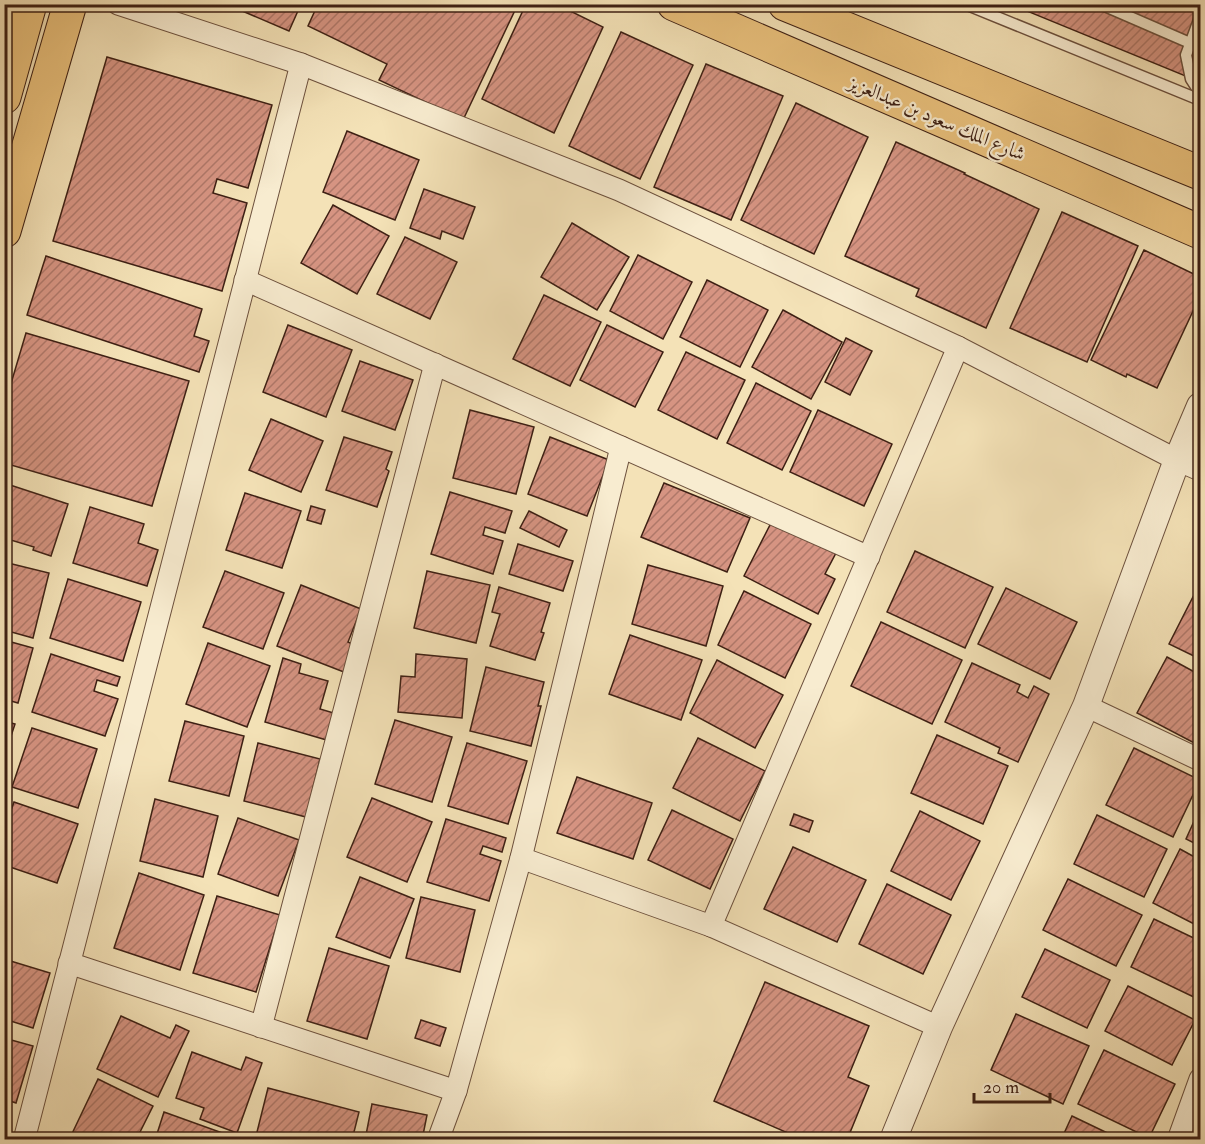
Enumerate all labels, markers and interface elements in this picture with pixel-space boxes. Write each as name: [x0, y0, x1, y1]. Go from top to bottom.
street label: شارع الملك سعود بن عبدالعزيز: [841, 69, 1029, 171]
scale bar: [974, 1066, 1050, 1104]
text: 20 m: [983, 1076, 1019, 1099]

